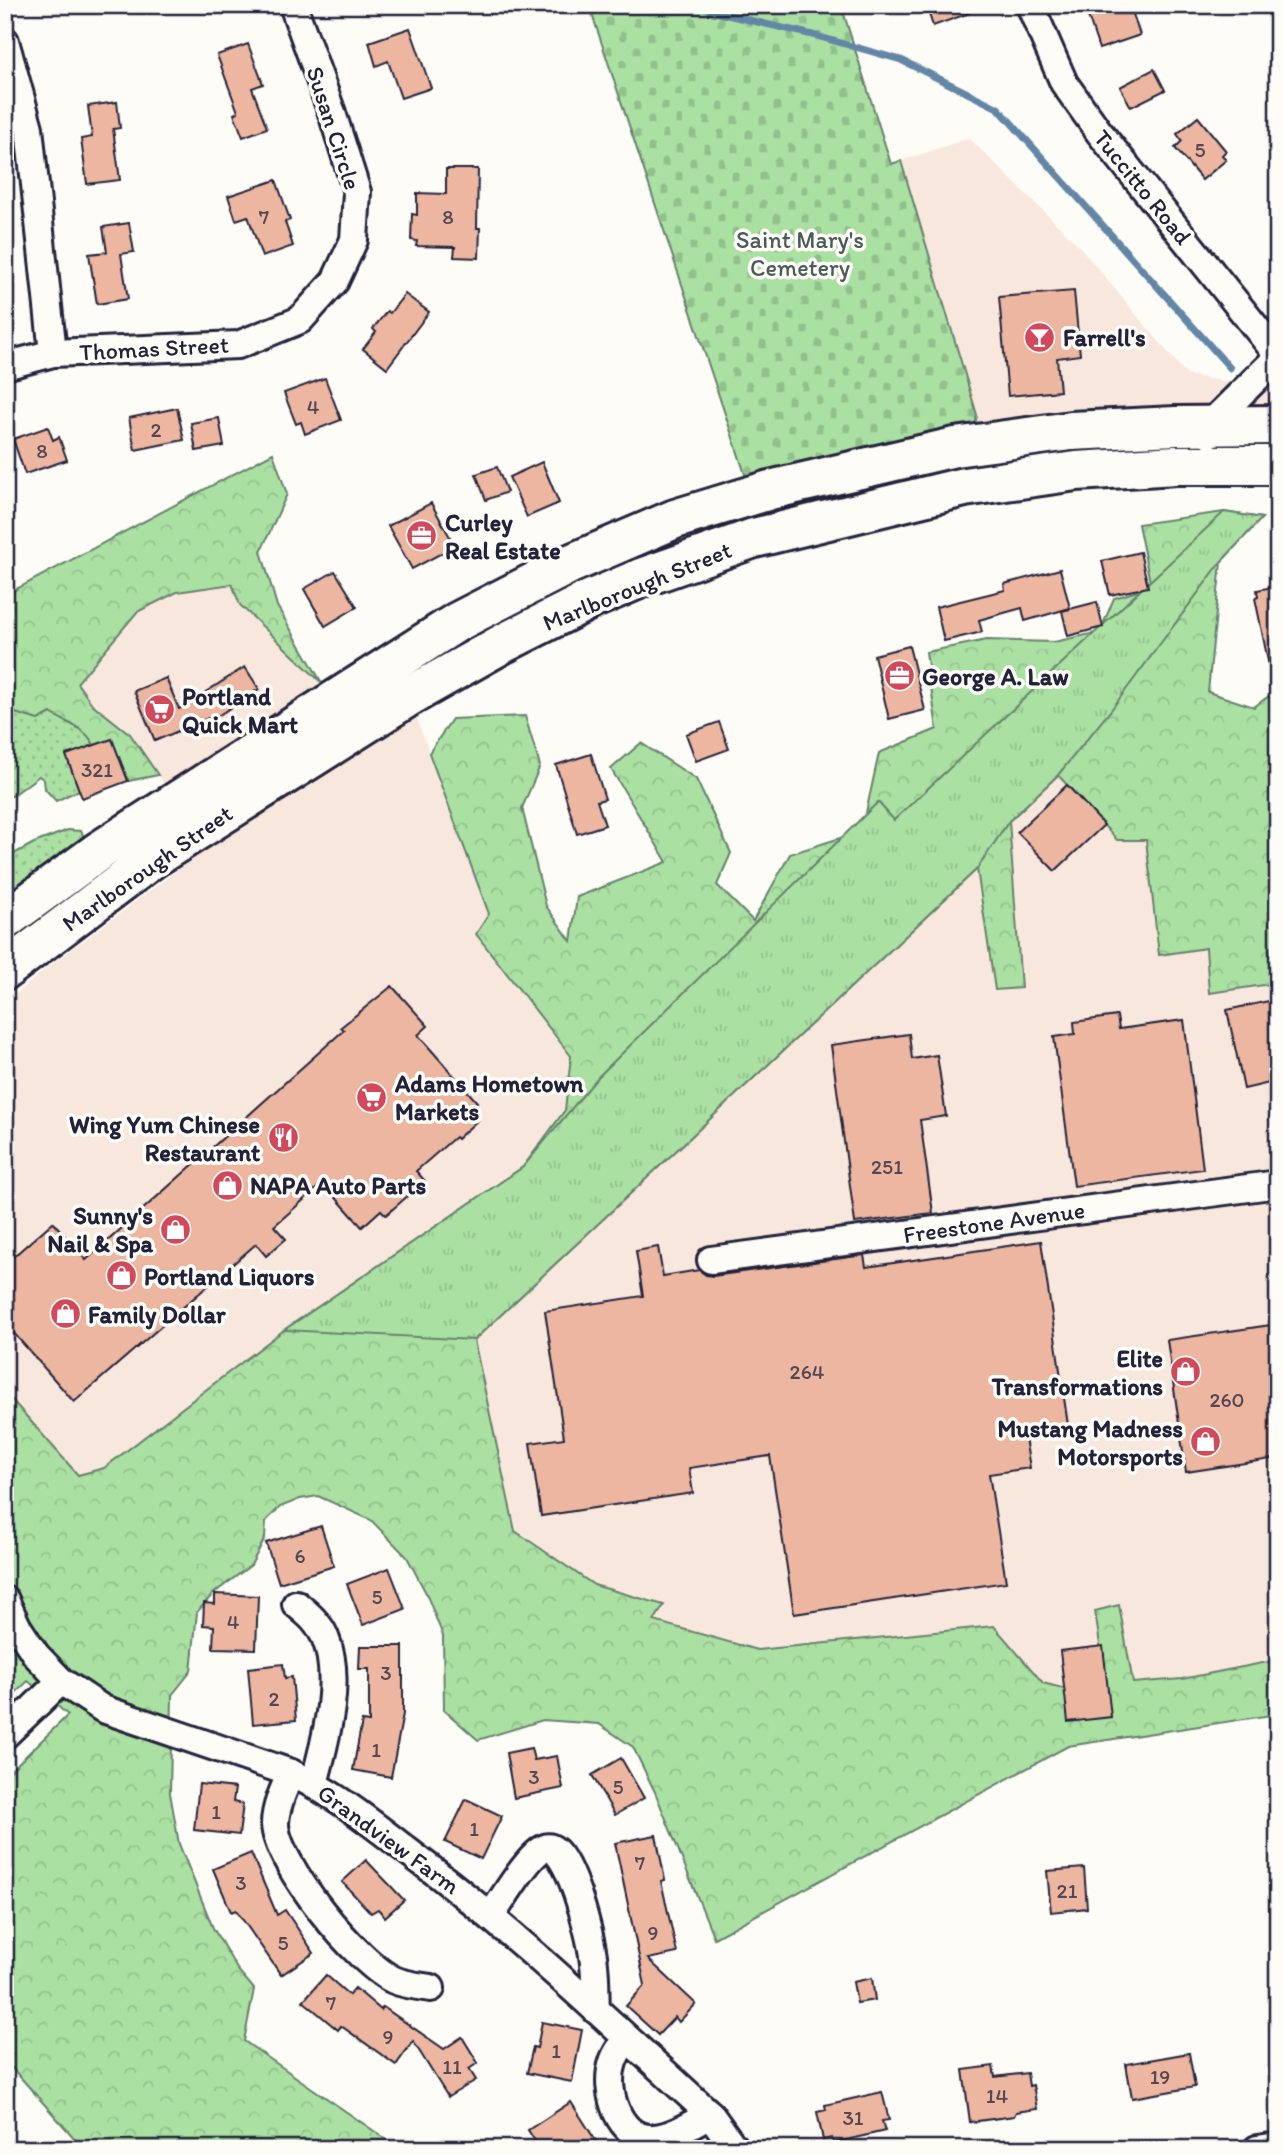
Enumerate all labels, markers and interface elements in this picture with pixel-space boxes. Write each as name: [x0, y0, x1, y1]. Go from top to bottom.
street label: Susan Circle: [300, 63, 368, 193]
street label: Tuccitto Road: [1088, 124, 1198, 250]
house number: 5: [1194, 137, 1206, 162]
house number: 7: [259, 204, 269, 229]
house number: 8: [442, 204, 454, 229]
park label: Saint Mary's Cemetery: [736, 225, 864, 282]
bar icon: Farrell's: [1023, 320, 1057, 354]
place label: Farrell's: [1063, 323, 1146, 352]
street label: Thomas Street: [79, 330, 229, 366]
house number: 4: [307, 394, 320, 419]
house number: 2: [150, 417, 162, 442]
house number: 8: [36, 438, 48, 463]
place label: Curley Real Estate: [445, 508, 561, 565]
office icon: Curley Real Estate: [405, 519, 439, 553]
street label: Marlborough Street: [538, 535, 736, 637]
office icon: George A. Law: [882, 659, 916, 693]
place label: George A. Law: [922, 662, 1069, 692]
place label: Portland Quick Mart: [182, 682, 298, 739]
supermarket icon: Portland Quick Mart: [142, 693, 176, 727]
house number: 321: [81, 757, 113, 782]
street label: Marlborough Street: [56, 798, 238, 938]
place label: Adams Hometown Markets: [394, 1069, 584, 1126]
supermarket icon: Adams Hometown Markets: [355, 1080, 389, 1114]
place label: Wing Yum Chinese Restaurant: [69, 1110, 260, 1167]
restaurant icon: Wing Yum Chinese Restaurant: [266, 1121, 300, 1155]
house number: 251: [871, 1154, 903, 1179]
shop icon: NAPA Auto Parts: [210, 1168, 244, 1202]
place label: NAPA Auto Parts: [250, 1171, 427, 1200]
street label: Freestone Avenue: [901, 1195, 1087, 1249]
place label: Sunny's Nail & Spa: [47, 1201, 153, 1259]
shop icon: Sunny's Nail & Spa: [159, 1212, 193, 1246]
shop icon: Portland Liquors: [104, 1259, 138, 1293]
place label: Portland Liquors: [144, 1262, 315, 1292]
shop icon: Family Dollar: [48, 1297, 82, 1331]
place label: Family Dollar: [88, 1300, 226, 1330]
place label: Elite Transformations: [991, 1344, 1163, 1401]
shop icon: Elite Transformations: [1169, 1355, 1203, 1389]
house number: 264: [790, 1359, 825, 1384]
house number: 260: [1209, 1387, 1245, 1412]
place label: Mustang Madness Motorsports: [998, 1414, 1183, 1472]
shop icon: Mustang Madness Motorsports: [1189, 1425, 1223, 1459]
house number: 6: [294, 1543, 306, 1568]
house number: 5: [371, 1584, 383, 1609]
house number: 4: [227, 1609, 240, 1634]
house number: 3: [380, 1660, 392, 1685]
house number: 2: [268, 1686, 280, 1711]
house number: 1: [371, 1737, 381, 1762]
house number: 3: [528, 1764, 540, 1789]
house number: 5: [612, 1774, 624, 1799]
street label: Grandview Farm: [312, 1778, 466, 1900]
house number: 1: [211, 1799, 221, 1824]
house number: 1: [469, 1816, 479, 1841]
house number: 7: [635, 1850, 645, 1875]
house number: 3: [235, 1870, 247, 1895]
house number: 21: [1057, 1878, 1078, 1903]
house number: 9: [648, 1920, 658, 1945]
house number: 5: [277, 1930, 289, 1955]
house number: 7: [326, 1990, 336, 2015]
house number: 9: [383, 2024, 393, 2049]
house number: 1: [551, 2038, 561, 2063]
house number: 11: [442, 2054, 462, 2079]
house number: 19: [1150, 2064, 1170, 2089]
house number: 14: [986, 2083, 1009, 2108]
house number: 31: [842, 2105, 864, 2130]

